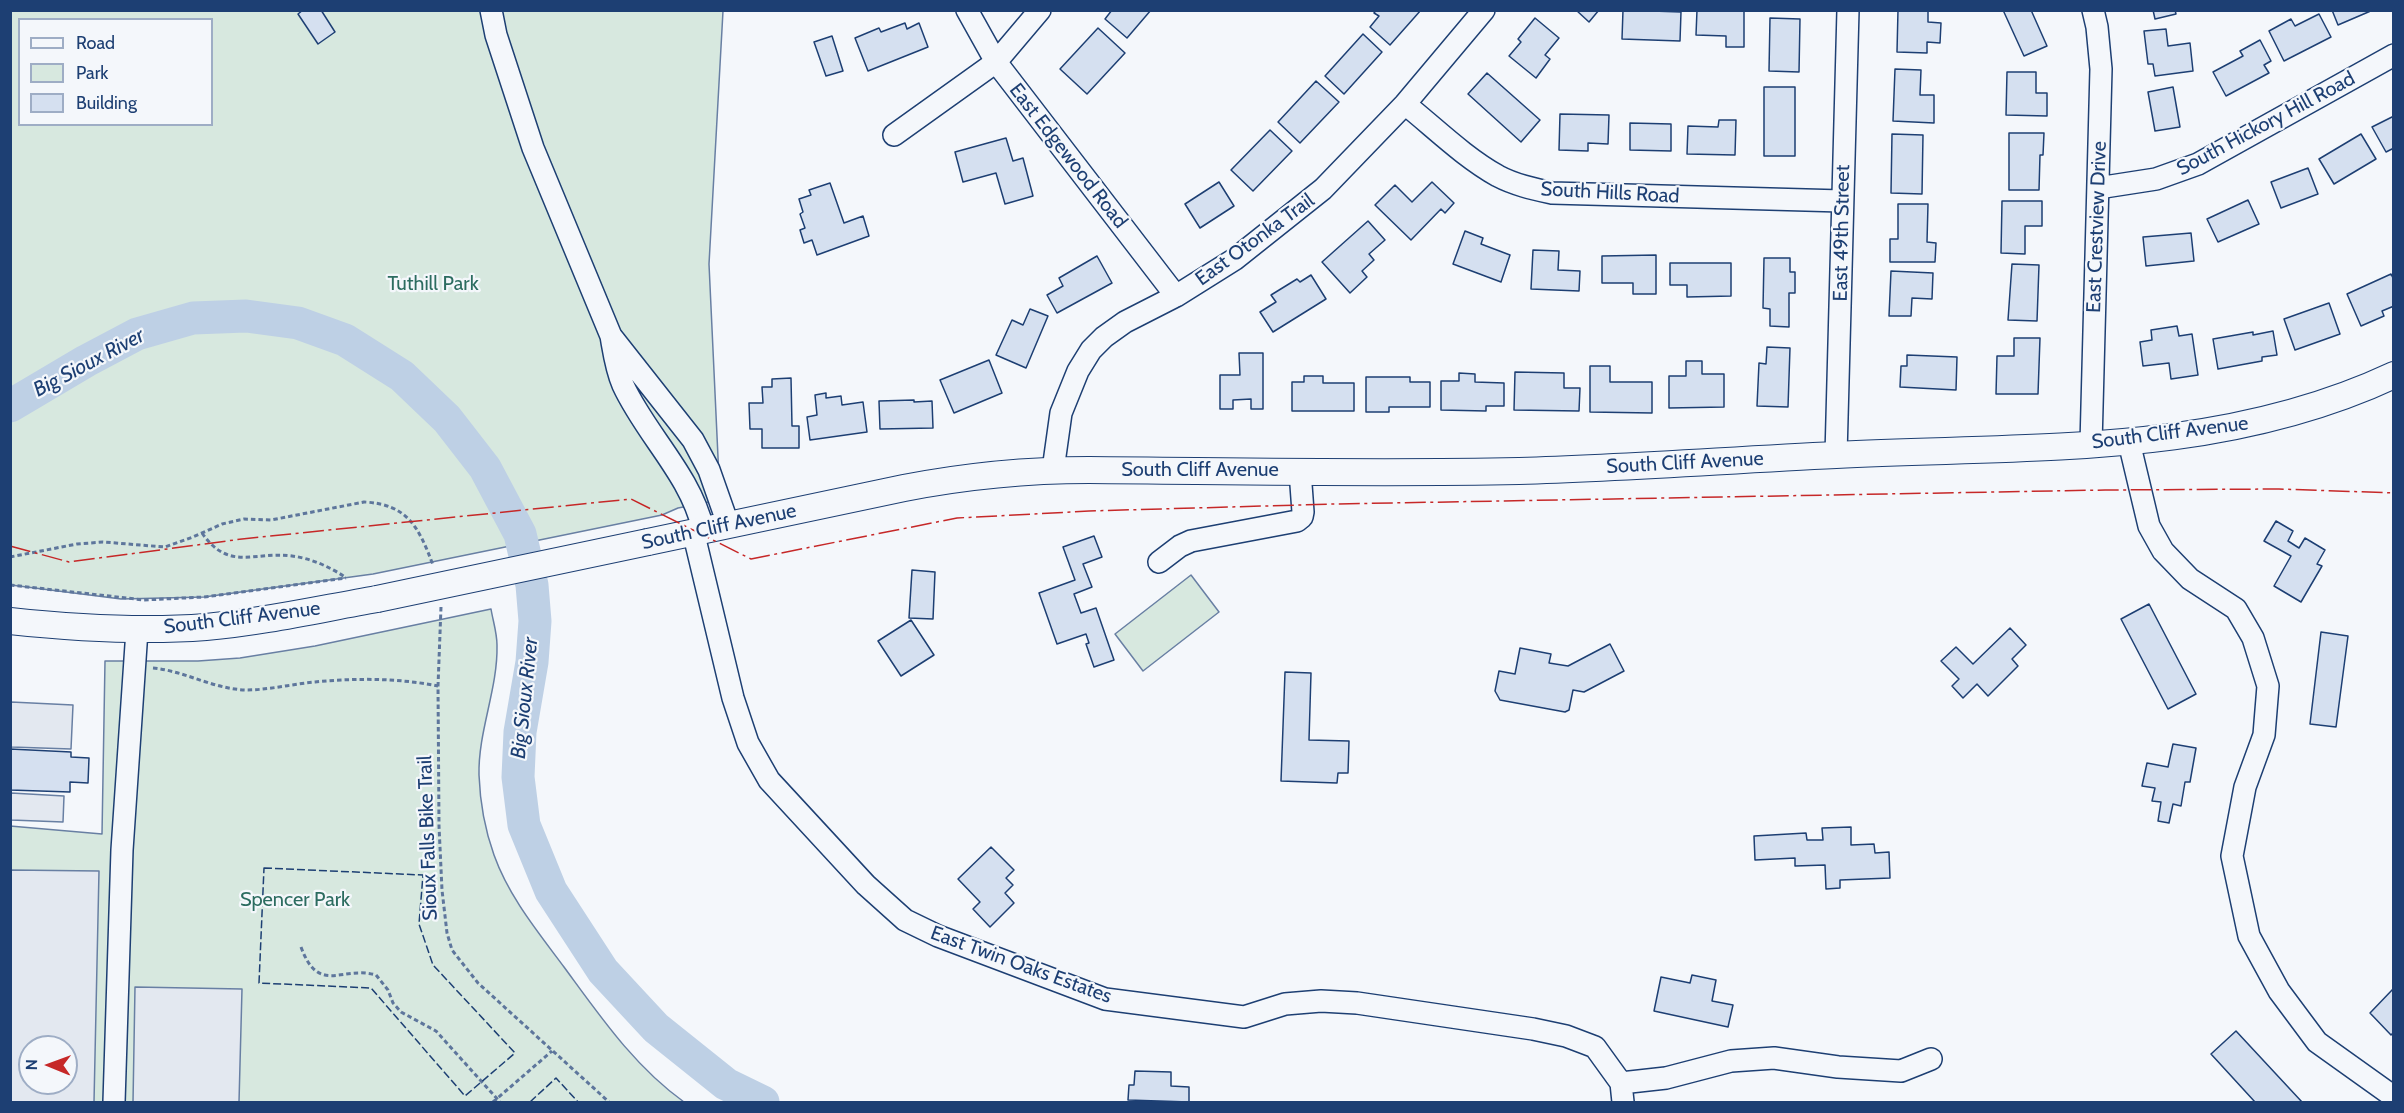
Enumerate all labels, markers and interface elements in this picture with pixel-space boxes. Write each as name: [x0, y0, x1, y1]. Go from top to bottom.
legend: [18, 18, 213, 126]
text: Road: [76, 32, 115, 54]
text: Park: [76, 62, 108, 84]
street label: South Hickory Hill Road: [2173, 67, 2359, 181]
street label: East Edgewood Road: [1004, 79, 1132, 233]
text: Building: [76, 92, 137, 114]
street label: East Crestview Drive: [2082, 141, 2112, 313]
street label: East 49th Street: [1829, 165, 1855, 301]
street label: South Hills Road: [1540, 177, 1680, 209]
street label: East Otonka Trail: [1191, 189, 1319, 291]
park label: Tuthill Park: [387, 272, 479, 296]
water label: Big Sioux River: [29, 323, 149, 403]
street label: South Cliff Avenue: [2090, 411, 2250, 455]
street label: South Cliff Avenue: [1606, 447, 1764, 479]
street label: South Cliff Avenue: [1121, 458, 1279, 482]
street label: South Cliff Avenue: [639, 499, 799, 555]
street label: South Cliff Avenue: [162, 596, 322, 640]
water label: Big Sioux River: [506, 636, 544, 760]
street label: Sioux Falls Bike Trail: [413, 755, 443, 921]
park label: Spencer Park: [240, 888, 350, 912]
street label: East Twin Oaks Estates: [927, 921, 1115, 1009]
north arrow: [18, 1035, 78, 1095]
text: N: [22, 1059, 41, 1071]

